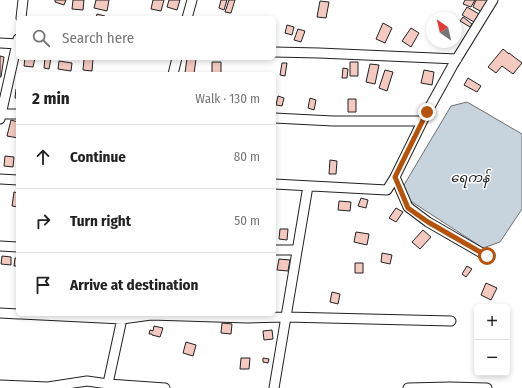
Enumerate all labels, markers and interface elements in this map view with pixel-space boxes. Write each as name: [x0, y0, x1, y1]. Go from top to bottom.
north arrow: [426, 12, 462, 48]
search box: [16, 16, 276, 60]
icon: search: [30, 27, 52, 49]
text: Search here: [62, 29, 134, 47]
text: 2 min: [32, 88, 70, 109]
text: Walk · 130 m: [195, 91, 260, 106]
route end: [418, 103, 436, 121]
icon: ahead: [32, 146, 54, 168]
text: Continue: [70, 148, 126, 166]
text: 80 m: [234, 149, 260, 164]
water label: ရေကန်: [450, 168, 492, 189]
icon: right: [32, 210, 54, 232]
text: Turn right: [70, 212, 131, 230]
text: 50 m: [234, 213, 260, 228]
route start: [478, 247, 496, 265]
icon: arrive: [32, 274, 54, 296]
text: Arrive at destination: [70, 276, 198, 294]
map controls: [474, 304, 510, 376]
button: +: [474, 304, 510, 340]
button: −: [474, 340, 510, 376]

